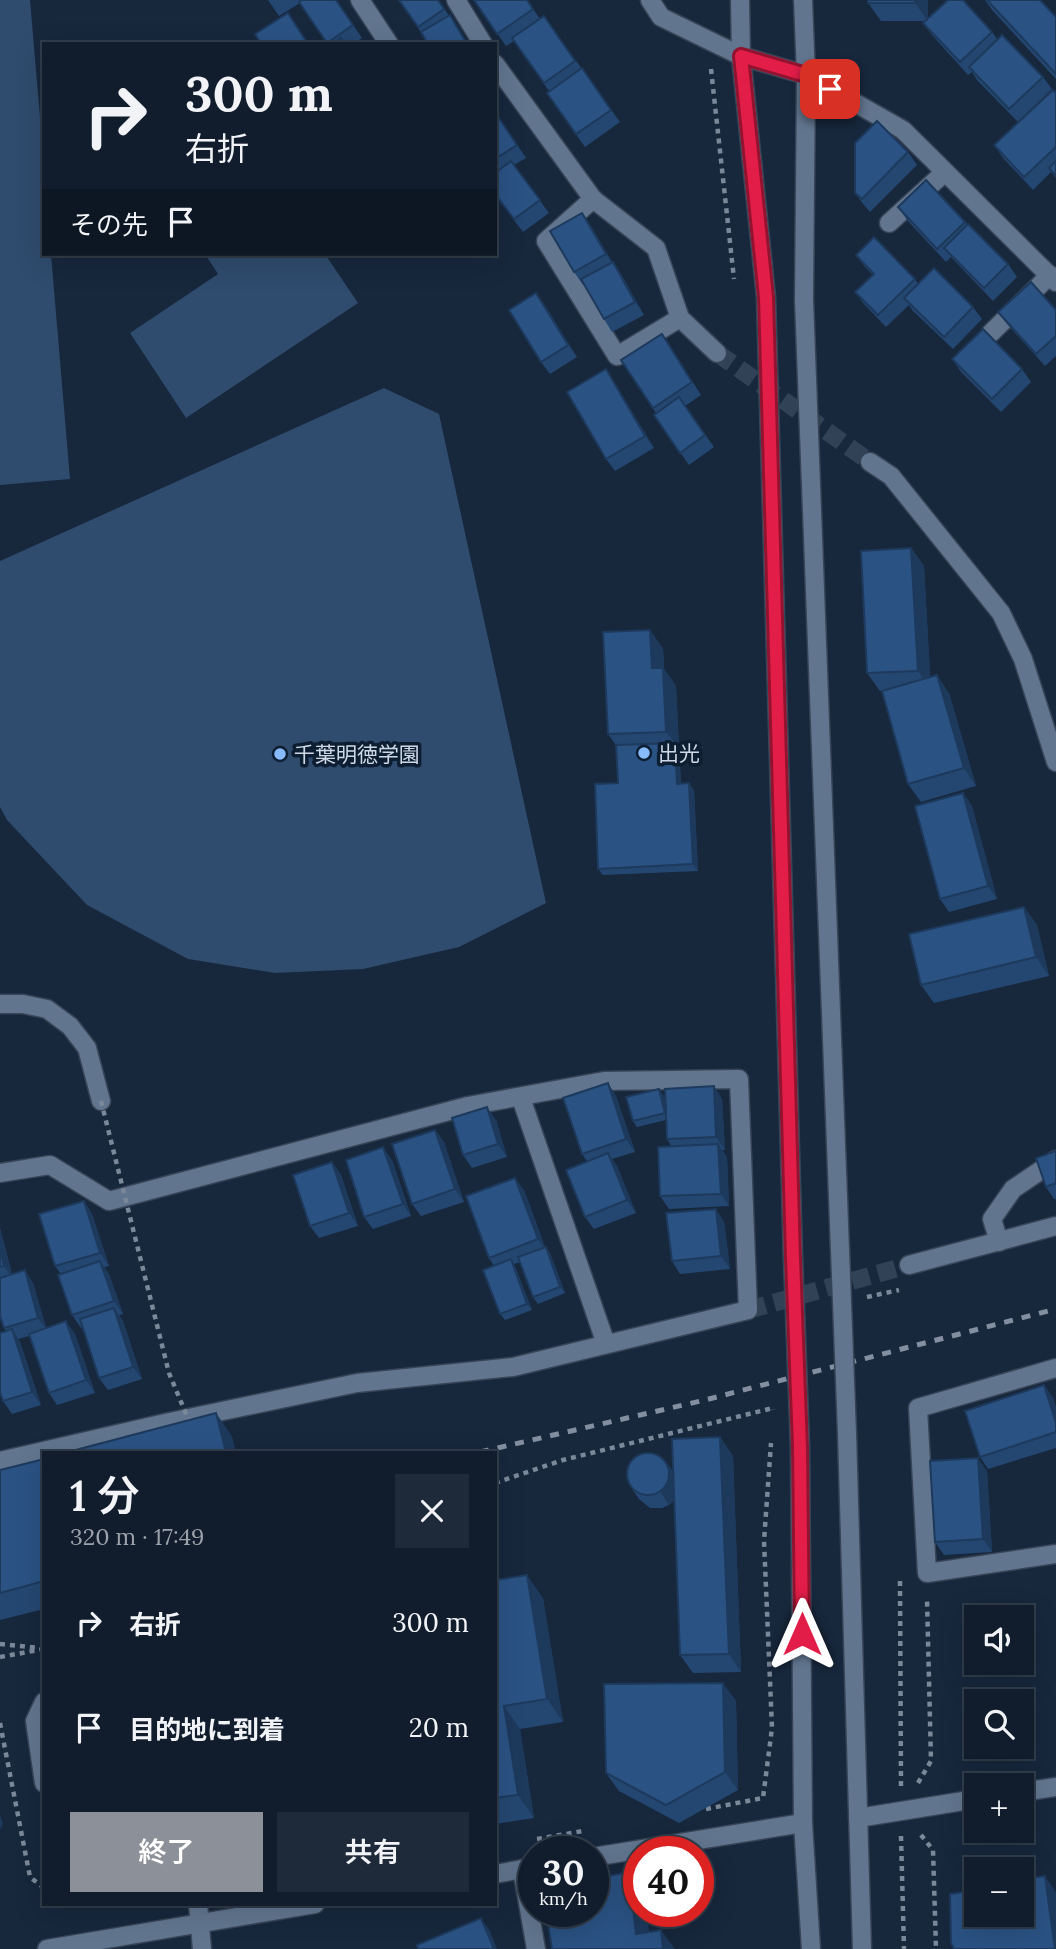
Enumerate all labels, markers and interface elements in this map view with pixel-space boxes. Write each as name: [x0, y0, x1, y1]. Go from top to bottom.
pin: [800, 59, 860, 119]
text: 300 m: [185, 62, 333, 124]
icon: right: [70, 70, 161, 161]
icon: arrive: [811, 70, 849, 108]
text: 右折: [185, 128, 249, 169]
icon: arrive: [162, 203, 200, 241]
text: その先: [70, 208, 148, 241]
place label: 出光: [658, 740, 700, 767]
place label: 千葉明徳学園: [294, 741, 420, 768]
marker: 出光: [636, 745, 652, 761]
marker: 千葉明徳学園: [272, 746, 288, 762]
text: 1 分: [70, 1469, 140, 1523]
button: close: [395, 1474, 469, 1548]
text: 320 m · 17:49: [70, 1522, 204, 1551]
position arrow: [765, 1597, 839, 1671]
icon: right: [70, 1604, 108, 1642]
map controls: [964, 1605, 1034, 1927]
button: sound: [964, 1605, 1034, 1675]
text: 300 m: [392, 1606, 469, 1639]
text: 右折: [129, 1608, 181, 1641]
button: search: [964, 1689, 1034, 1759]
icon: arrive: [70, 1709, 108, 1747]
text: 20 m: [409, 1711, 469, 1744]
text: 目的地に到着: [129, 1713, 285, 1746]
button: +: [964, 1773, 1034, 1843]
button: 終了: [70, 1812, 263, 1892]
button: 共有: [277, 1812, 469, 1892]
speed limit sign: 40: [623, 1836, 714, 1927]
text: 30: [543, 1850, 584, 1895]
button: −: [964, 1857, 1034, 1927]
text: km/h: [539, 1887, 588, 1910]

